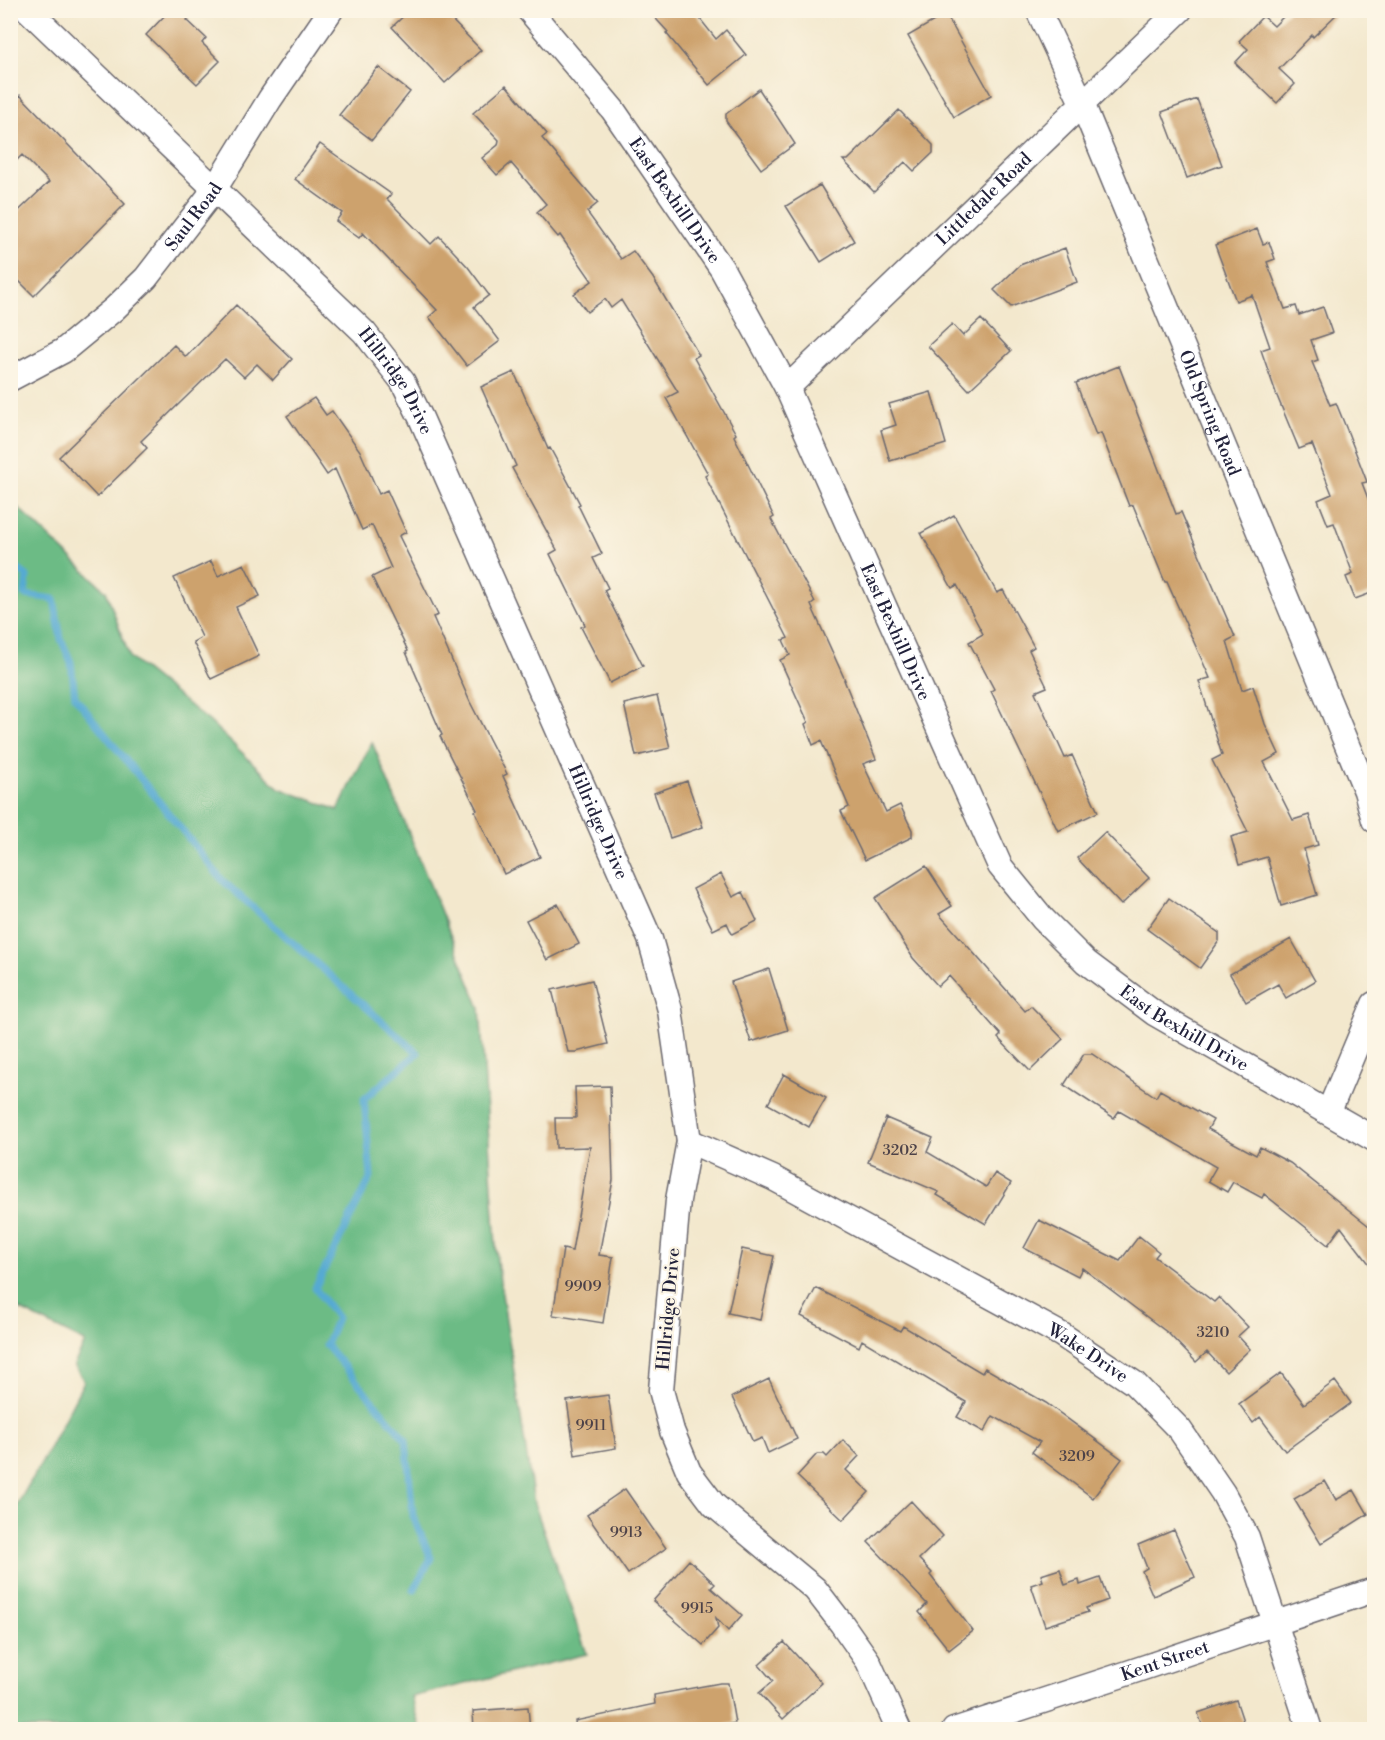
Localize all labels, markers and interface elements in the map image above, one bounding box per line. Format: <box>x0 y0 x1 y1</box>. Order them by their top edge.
street label: East Bexhill Drive <box>623 133 726 268</box>
street label: Littledale Road <box>931 147 1037 250</box>
street label: Saul Road <box>160 178 228 256</box>
street label: Hillridge Drive <box>353 323 438 438</box>
street label: Old Spring Road <box>1173 347 1246 480</box>
street label: East Bexhill Drive <box>855 560 936 704</box>
street label: Hillridge Drive <box>563 761 633 883</box>
street label: East Bexhill Drive <box>1115 980 1253 1077</box>
house number: 3202 <box>882 1141 918 1160</box>
street label: Hillridge Drive <box>652 1247 685 1371</box>
house number: 9909 <box>564 1277 602 1296</box>
street label: Wake Drive <box>1042 1318 1133 1388</box>
house number: 3210 <box>1197 1323 1230 1342</box>
house number: 9911 <box>575 1416 607 1435</box>
house number: 3209 <box>1059 1447 1095 1466</box>
house number: 9913 <box>610 1523 642 1542</box>
house number: 9915 <box>681 1599 713 1618</box>
street label: Kent Street <box>1118 1635 1213 1687</box>

